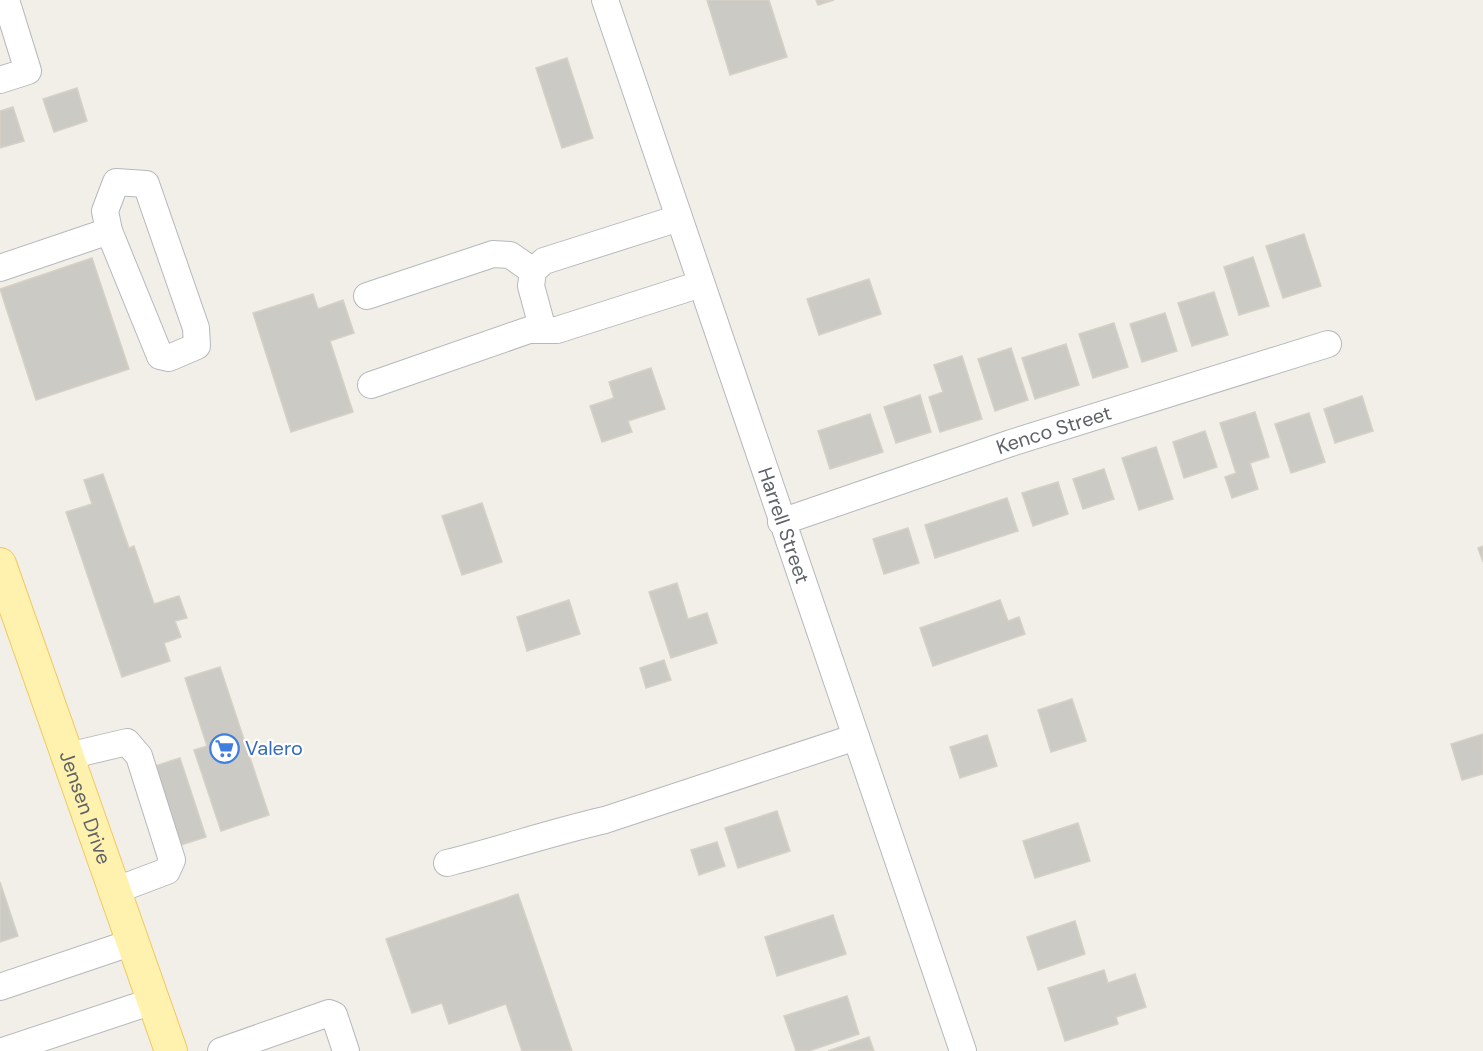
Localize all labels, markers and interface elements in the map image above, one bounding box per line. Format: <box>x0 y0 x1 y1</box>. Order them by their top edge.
street label: Kenco Street <box>993 399 1115 460</box>
street label: Harrell Street <box>752 464 816 587</box>
supermarket icon: Valero <box>208 732 240 764</box>
place label: Valero <box>245 735 303 761</box>
street label: Jensen Drive <box>54 747 117 868</box>

